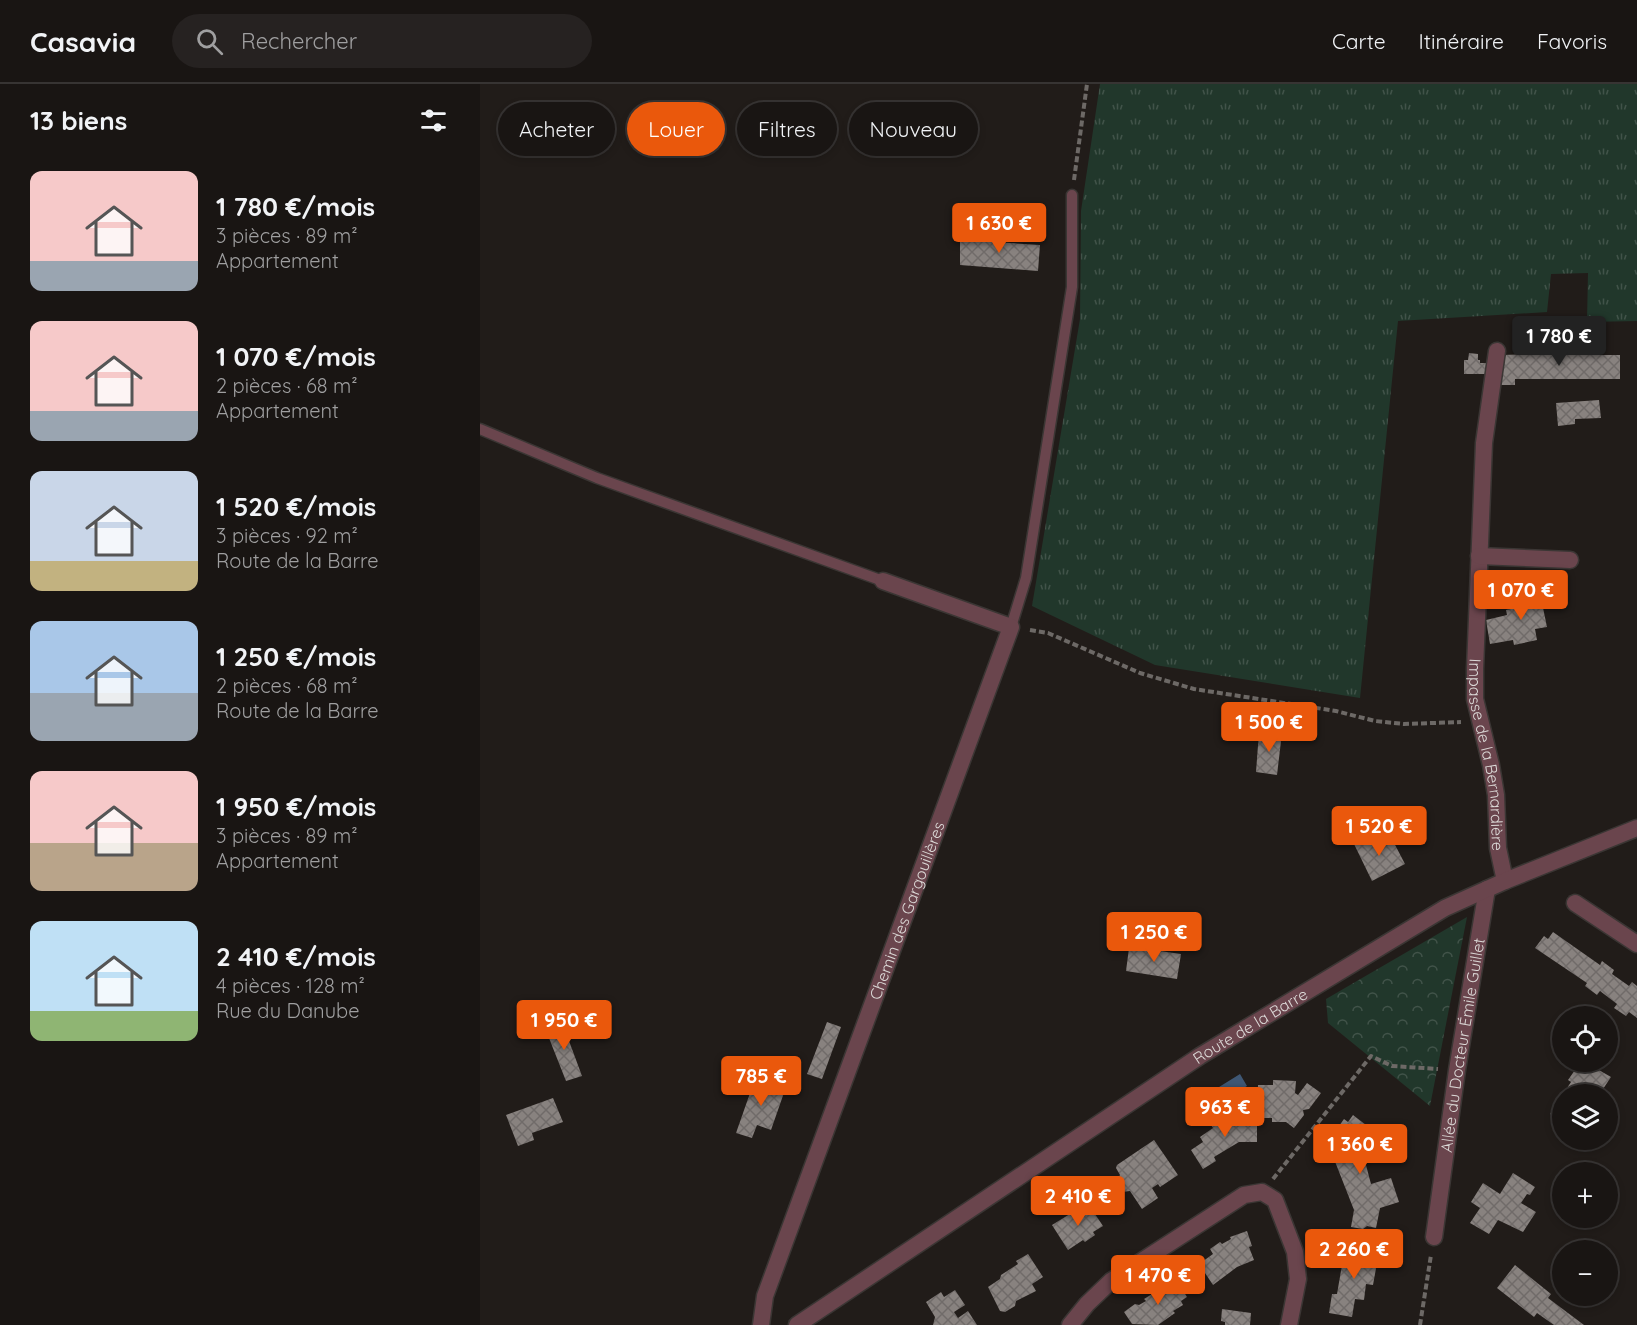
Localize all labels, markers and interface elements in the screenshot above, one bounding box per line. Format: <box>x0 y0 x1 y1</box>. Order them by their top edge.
search box <box>172 14 592 68</box>
text: Casavia <box>30 24 136 59</box>
icon: search <box>193 25 226 58</box>
text: Rechercher <box>241 27 357 55</box>
text: Carte <box>1332 28 1386 54</box>
text: Itinéraire <box>1419 28 1504 54</box>
text: Favoris <box>1537 28 1607 54</box>
chip: Acheter <box>498 102 615 156</box>
chip: Louer <box>627 102 725 156</box>
chip: Filtres <box>737 102 837 156</box>
chip: Nouveau <box>849 102 978 156</box>
text: 13 biens <box>30 104 127 137</box>
icon: filters <box>417 104 450 137</box>
text: 1 780 €/mois <box>216 190 375 223</box>
icon: home <box>78 195 150 267</box>
pin: 1 630 € <box>944 203 1054 254</box>
text: 1 630 € <box>966 210 1032 235</box>
text: 3 pièces · 89 m² <box>216 223 358 248</box>
text: Appartement <box>216 248 339 273</box>
pin: 1 780 € <box>1504 316 1614 367</box>
text: 1 780 € <box>1526 323 1592 348</box>
text: 1 070 €/mois <box>216 340 376 373</box>
icon: home <box>78 345 150 417</box>
text: 2 pièces · 68 m² <box>216 373 358 398</box>
text: Appartement <box>216 398 339 423</box>
text: 1 520 €/mois <box>216 490 376 523</box>
icon: home <box>78 495 150 567</box>
text: 3 pièces · 92 m² <box>216 523 358 548</box>
text: Route de la Barre <box>216 548 379 573</box>
pin: 1 070 € <box>1466 570 1576 621</box>
text: 1 070 € <box>1488 577 1554 602</box>
text: 1 250 €/mois <box>216 640 376 673</box>
icon: home <box>78 645 150 717</box>
street label: Impasse de la Bernardière <box>1465 658 1508 851</box>
text: 2 pièces · 68 m² <box>216 673 358 698</box>
text: Route de la Barre <box>216 698 379 723</box>
pin: 1 500 € <box>1214 702 1324 753</box>
text: 1 500 € <box>1235 709 1303 734</box>
text: 1 950 €/mois <box>216 790 376 823</box>
icon: home <box>78 795 150 867</box>
pin: 1 520 € <box>1324 806 1434 857</box>
text: 1 520 € <box>1346 813 1412 838</box>
street label: Chemin des Gargouillères <box>865 819 949 1002</box>
text: 3 pièces · 89 m² <box>216 823 358 848</box>
text: Appartement <box>216 848 339 873</box>
pin: 1 250 € <box>1099 912 1209 963</box>
text: 1 250 € <box>1121 919 1187 944</box>
street label: Allée du Docteur Émile Guillet <box>1436 936 1489 1153</box>
text: 2 410 €/mois <box>216 940 376 973</box>
icon: home <box>78 945 150 1017</box>
text: 4 pièces · 128 m² <box>216 973 365 998</box>
street label: Route de la Barre <box>1189 984 1311 1068</box>
text: Rue du Danube <box>216 998 359 1023</box>
pin: 1 950 € <box>509 1000 619 1051</box>
map controls <box>1552 1006 1618 1306</box>
button: locate <box>1552 1006 1618 1072</box>
text: 1 950 € <box>531 1007 597 1032</box>
pin: 785 € <box>719 1056 803 1107</box>
text: 785 € <box>735 1063 787 1088</box>
button: layers <box>1552 1084 1618 1150</box>
pin: 963 € <box>1183 1087 1267 1138</box>
text: 963 € <box>1199 1094 1251 1119</box>
pin: 1 360 € <box>1305 1124 1415 1175</box>
text: 1 360 € <box>1327 1131 1393 1156</box>
button: + <box>1552 1162 1618 1228</box>
pin: 2 410 € <box>1023 1176 1133 1227</box>
text: 2 410 € <box>1045 1183 1111 1208</box>
pin: 2 260 € <box>1299 1229 1409 1280</box>
text: 2 260 € <box>1319 1236 1389 1261</box>
button: − <box>1552 1240 1618 1306</box>
pin: 1 470 € <box>1103 1255 1213 1306</box>
text: 1 470 € <box>1125 1262 1191 1287</box>

